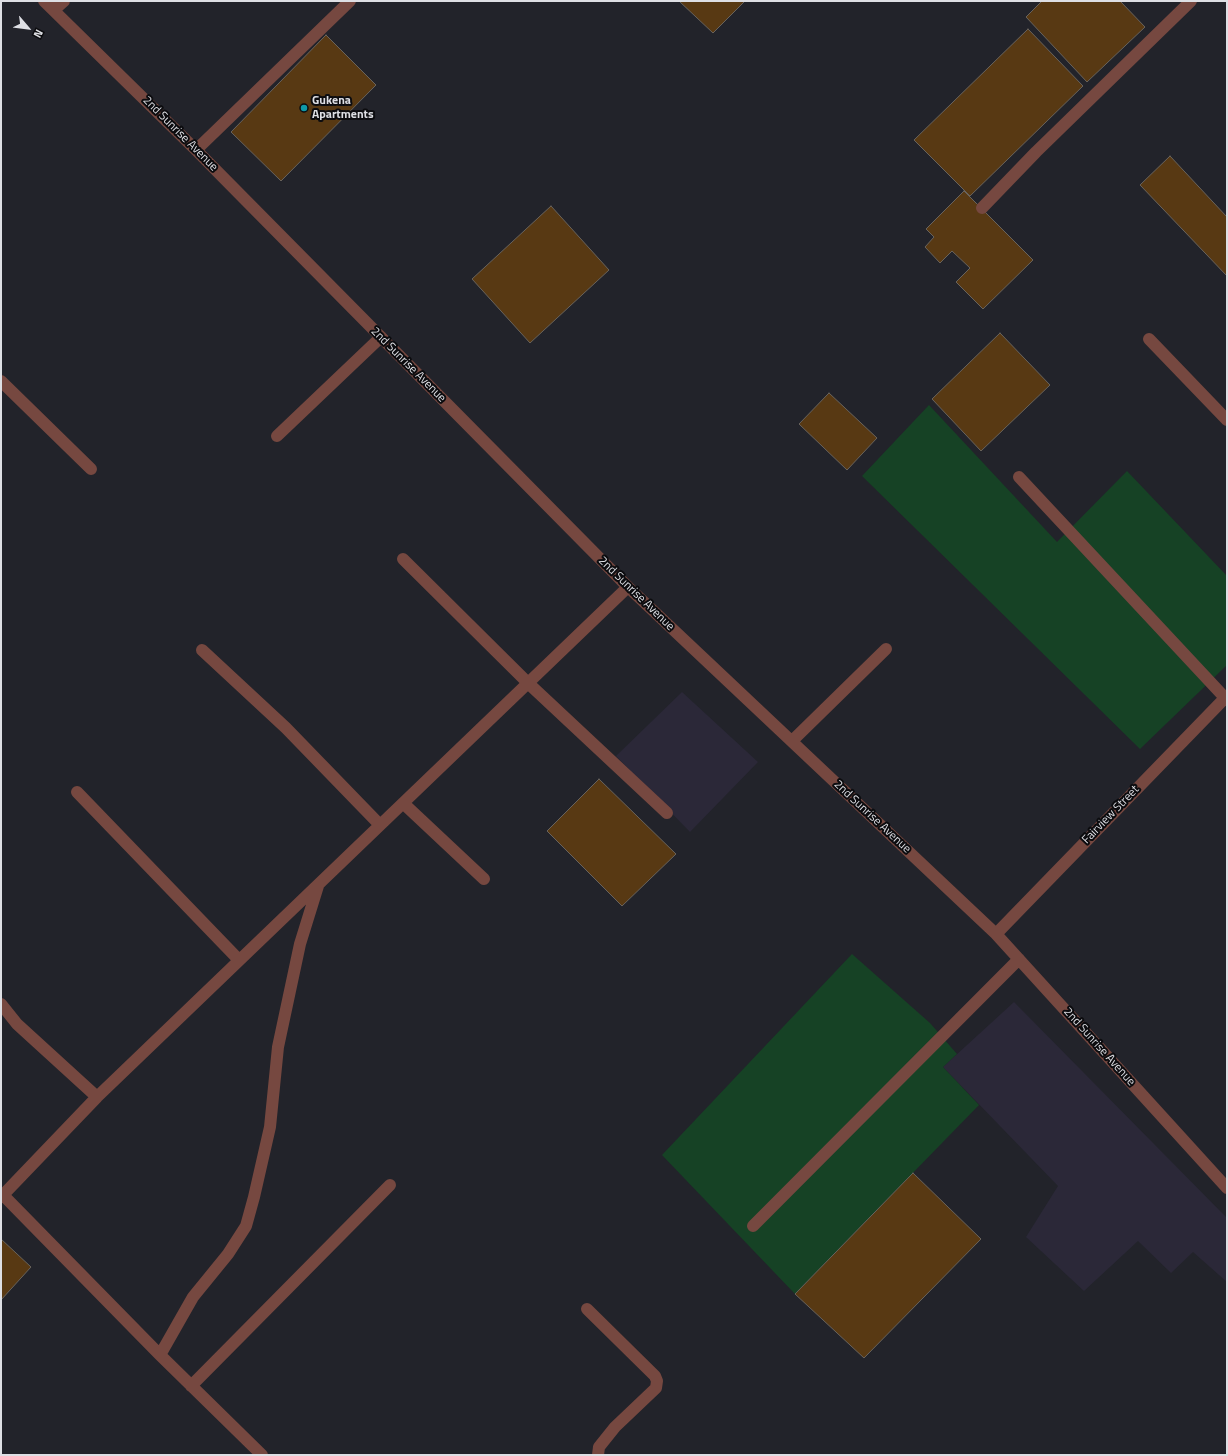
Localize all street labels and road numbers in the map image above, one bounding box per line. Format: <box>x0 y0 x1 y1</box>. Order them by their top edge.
street label: 2nd Sunrise Avenue <box>140 94 220 174</box>
street label: 2nd Sunrise Avenue <box>368 325 448 405</box>
street label: 2nd Sunrise Avenue <box>595 554 677 634</box>
street label: 2nd Sunrise Avenue <box>830 778 914 856</box>
street label: Fairview Street <box>1079 783 1143 847</box>
street label: 2nd Sunrise Avenue <box>1060 1005 1138 1089</box>

